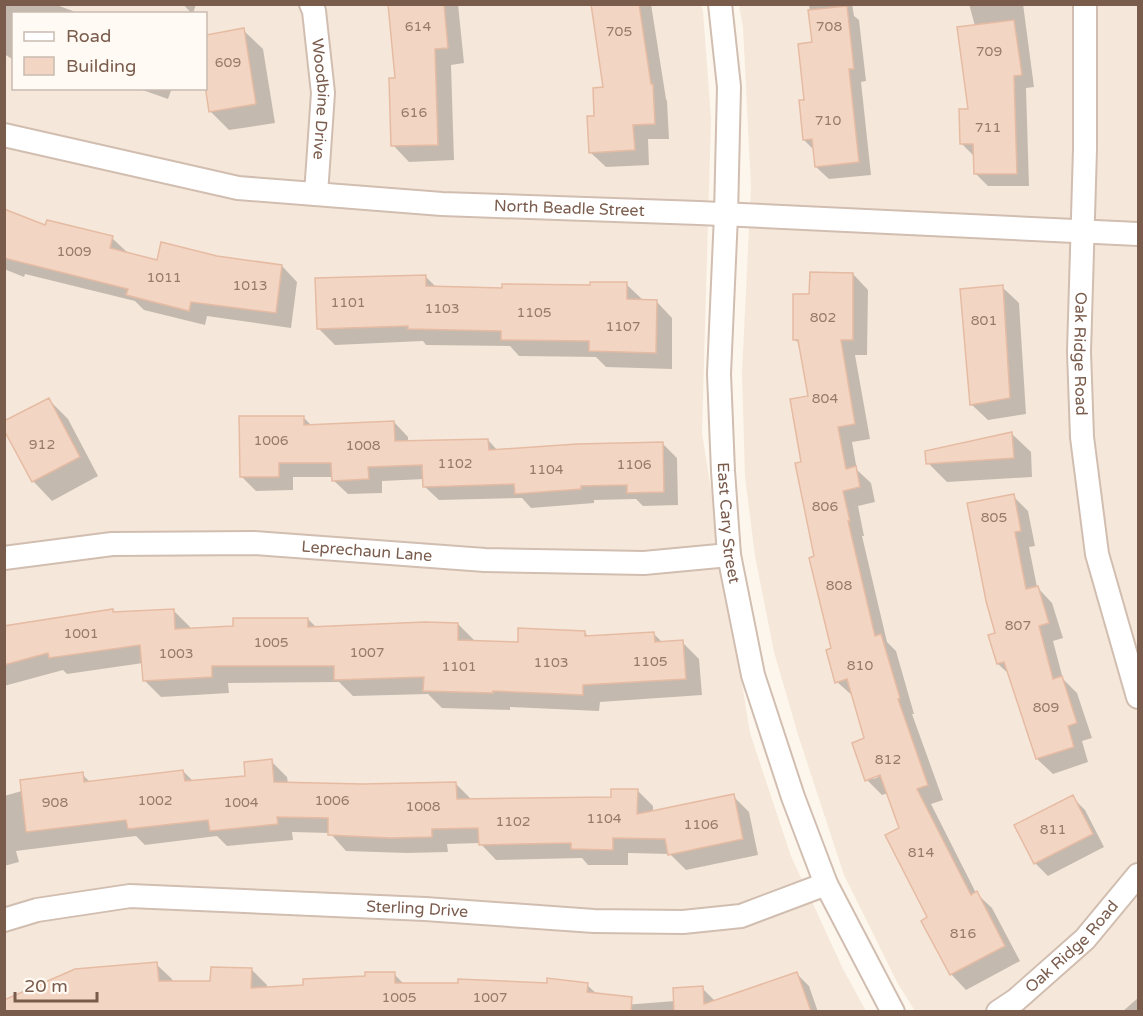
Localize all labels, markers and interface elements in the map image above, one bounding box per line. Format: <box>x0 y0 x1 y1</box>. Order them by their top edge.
legend <box>12 12 207 90</box>
house number: 614 <box>405 18 431 35</box>
house number: 708 <box>816 18 842 35</box>
house number: 705 <box>606 23 632 40</box>
text: Road <box>66 25 111 47</box>
street label: Woodbine Drive <box>307 37 333 160</box>
house number: 709 <box>976 43 1002 60</box>
house number: 609 <box>215 54 241 71</box>
text: Building <box>66 55 136 77</box>
house number: 616 <box>401 104 427 121</box>
house number: 710 <box>815 112 841 129</box>
house number: 711 <box>975 119 1001 136</box>
street label: North Beadle Street <box>494 196 645 221</box>
house number: 1009 <box>56 243 92 260</box>
house number: 1011 <box>146 269 182 286</box>
house number: 1013 <box>232 277 268 294</box>
street label: Oak Ridge Road <box>1069 292 1091 416</box>
house number: 1101 <box>330 294 366 311</box>
house number: 1103 <box>424 300 460 317</box>
house number: 1105 <box>516 304 552 321</box>
house number: 802 <box>810 309 836 326</box>
house number: 801 <box>971 312 997 329</box>
house number: 1107 <box>605 318 641 335</box>
house number: 804 <box>812 390 838 407</box>
house number: 1006 <box>253 432 289 449</box>
house number: 912 <box>29 436 55 453</box>
house number: 1008 <box>345 437 381 454</box>
house number: 1102 <box>437 455 473 472</box>
house number: 1106 <box>616 456 652 473</box>
house number: 1104 <box>528 461 564 478</box>
street label: East Cary Street <box>713 462 744 585</box>
house number: 806 <box>812 498 838 515</box>
house number: 805 <box>981 509 1007 526</box>
street label: Leprechaun Lane <box>301 537 433 566</box>
house number: 808 <box>826 577 852 594</box>
house number: 807 <box>1005 617 1031 634</box>
house number: 1001 <box>63 625 99 642</box>
house number: 1005 <box>253 634 289 651</box>
house number: 1007 <box>349 644 385 661</box>
house number: 1003 <box>158 645 194 662</box>
house number: 1105 <box>632 653 668 670</box>
house number: 1103 <box>533 654 569 671</box>
house number: 810 <box>847 657 873 674</box>
house number: 1101 <box>441 658 477 675</box>
house number: 809 <box>1033 699 1059 716</box>
house number: 812 <box>875 751 901 768</box>
house number: 1002 <box>137 792 173 809</box>
house number: 1006 <box>314 792 350 809</box>
house number: 908 <box>42 794 68 811</box>
house number: 1004 <box>223 794 259 811</box>
house number: 1008 <box>405 798 441 815</box>
house number: 1104 <box>586 810 622 827</box>
house number: 1102 <box>495 813 531 830</box>
house number: 1106 <box>683 816 719 833</box>
house number: 811 <box>1040 821 1066 838</box>
house number: 814 <box>908 844 934 861</box>
street label: Sterling Drive <box>366 896 469 922</box>
street label: Oak Ridge Road <box>1021 896 1123 997</box>
house number: 816 <box>950 925 976 942</box>
scale bar <box>15 965 98 1003</box>
text: 20 m <box>24 975 68 997</box>
house number: 1005 <box>381 989 417 1006</box>
house number: 1007 <box>472 989 508 1006</box>

